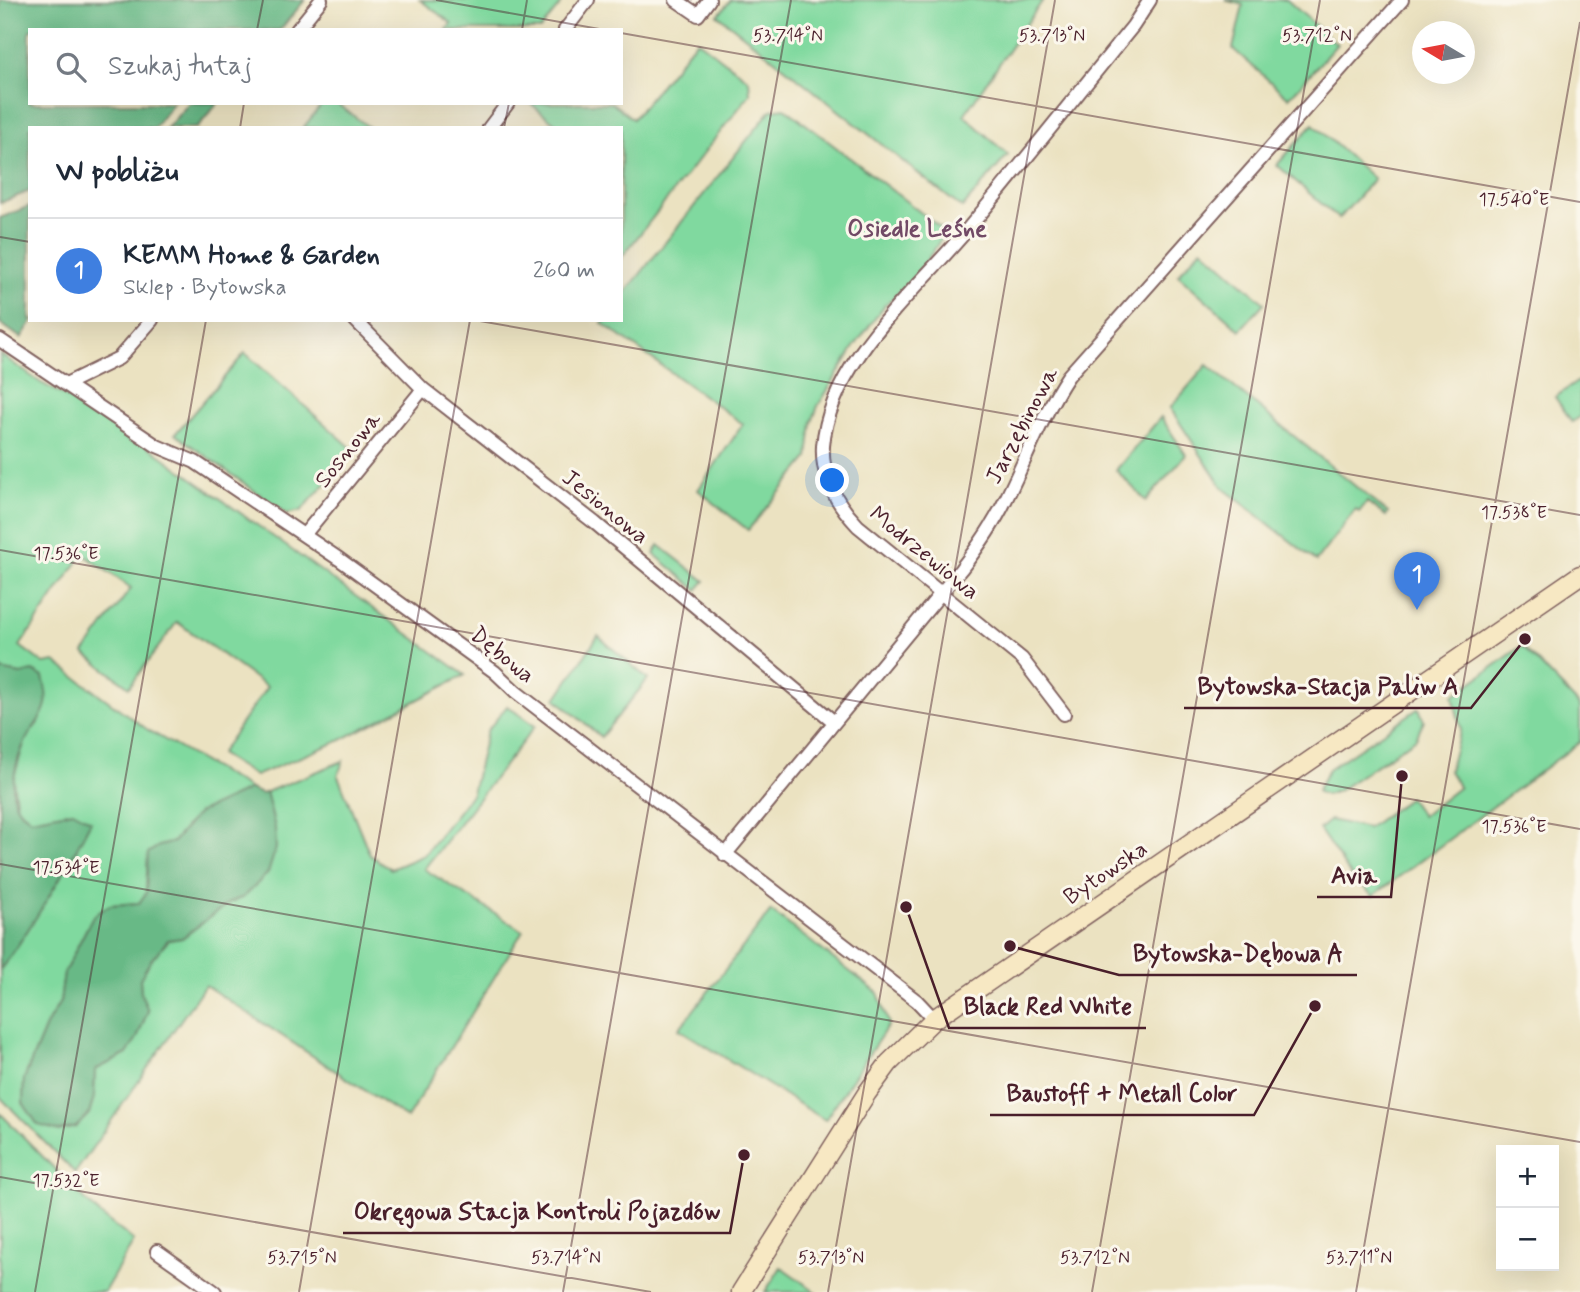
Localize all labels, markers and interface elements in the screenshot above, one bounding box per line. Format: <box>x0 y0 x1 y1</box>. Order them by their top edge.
north arrow <box>1412 21 1475 84</box>
text: 53.714°N <box>753 24 823 48</box>
text: 53.713°N <box>1019 24 1085 48</box>
text: 53.712°N <box>1282 24 1352 48</box>
search box <box>28 28 623 105</box>
icon: search <box>52 48 90 86</box>
text: Szukaj tutaj <box>108 50 252 84</box>
text: W pobliżu <box>56 152 179 191</box>
text: 17.540°E <box>1479 188 1549 212</box>
district label: Osiedle Leśne <box>847 214 987 245</box>
text: KEMM Home & Garden <box>123 239 380 273</box>
text: 1 <box>74 256 84 286</box>
text: 260 m <box>533 256 595 286</box>
text: Sklep · Bytowska <box>123 273 287 303</box>
street label: Jarzębinowa <box>979 362 1066 490</box>
street label: Sosnowa <box>309 406 389 495</box>
street label: Jesionowa <box>555 463 654 552</box>
your location <box>815 463 849 497</box>
street label: Modrzewiowa <box>862 500 985 607</box>
text: 17.538°E <box>1481 501 1547 525</box>
text: 17.536°E <box>34 542 98 566</box>
pin: 1 <box>1394 552 1440 610</box>
street label: Dębowa <box>463 620 540 691</box>
callout: Bytowska-Stacja Paliw A <box>1184 663 1471 708</box>
text: Bytowska-Stacja Paliw A <box>1198 672 1458 703</box>
text: 17.536°E <box>1482 815 1546 839</box>
street label: Bytowska <box>1058 835 1154 913</box>
callout: Avia <box>1317 852 1391 897</box>
text: 17.534°E <box>33 856 99 880</box>
text: Avia <box>1331 861 1378 892</box>
callout: Bytowska-Dębowa A <box>1119 930 1357 975</box>
text: Bytowska-Dębowa A <box>1133 939 1343 970</box>
callout: Black Red White <box>949 983 1146 1028</box>
text: Black Red White <box>964 992 1132 1023</box>
callout: Baustoff + Metall Color <box>990 1070 1254 1115</box>
text: Baustoff + Metall Color <box>1007 1079 1237 1110</box>
map controls <box>1496 1145 1559 1271</box>
button: + <box>1496 1145 1559 1208</box>
text: 17.532°E <box>32 1169 100 1193</box>
callout: Okręgowa Stacja Kontroli Pojazdów <box>343 1188 730 1233</box>
text: Okręgowa Stacja Kontroli Pojazdów <box>354 1197 721 1229</box>
button: − <box>1496 1208 1559 1271</box>
text: 53.715°N <box>267 1246 337 1270</box>
text: 53.714°N <box>531 1246 601 1270</box>
text: 53.713°N <box>798 1246 864 1270</box>
text: 53.712°N <box>1060 1246 1130 1270</box>
text: 53.711°N <box>1326 1246 1392 1270</box>

